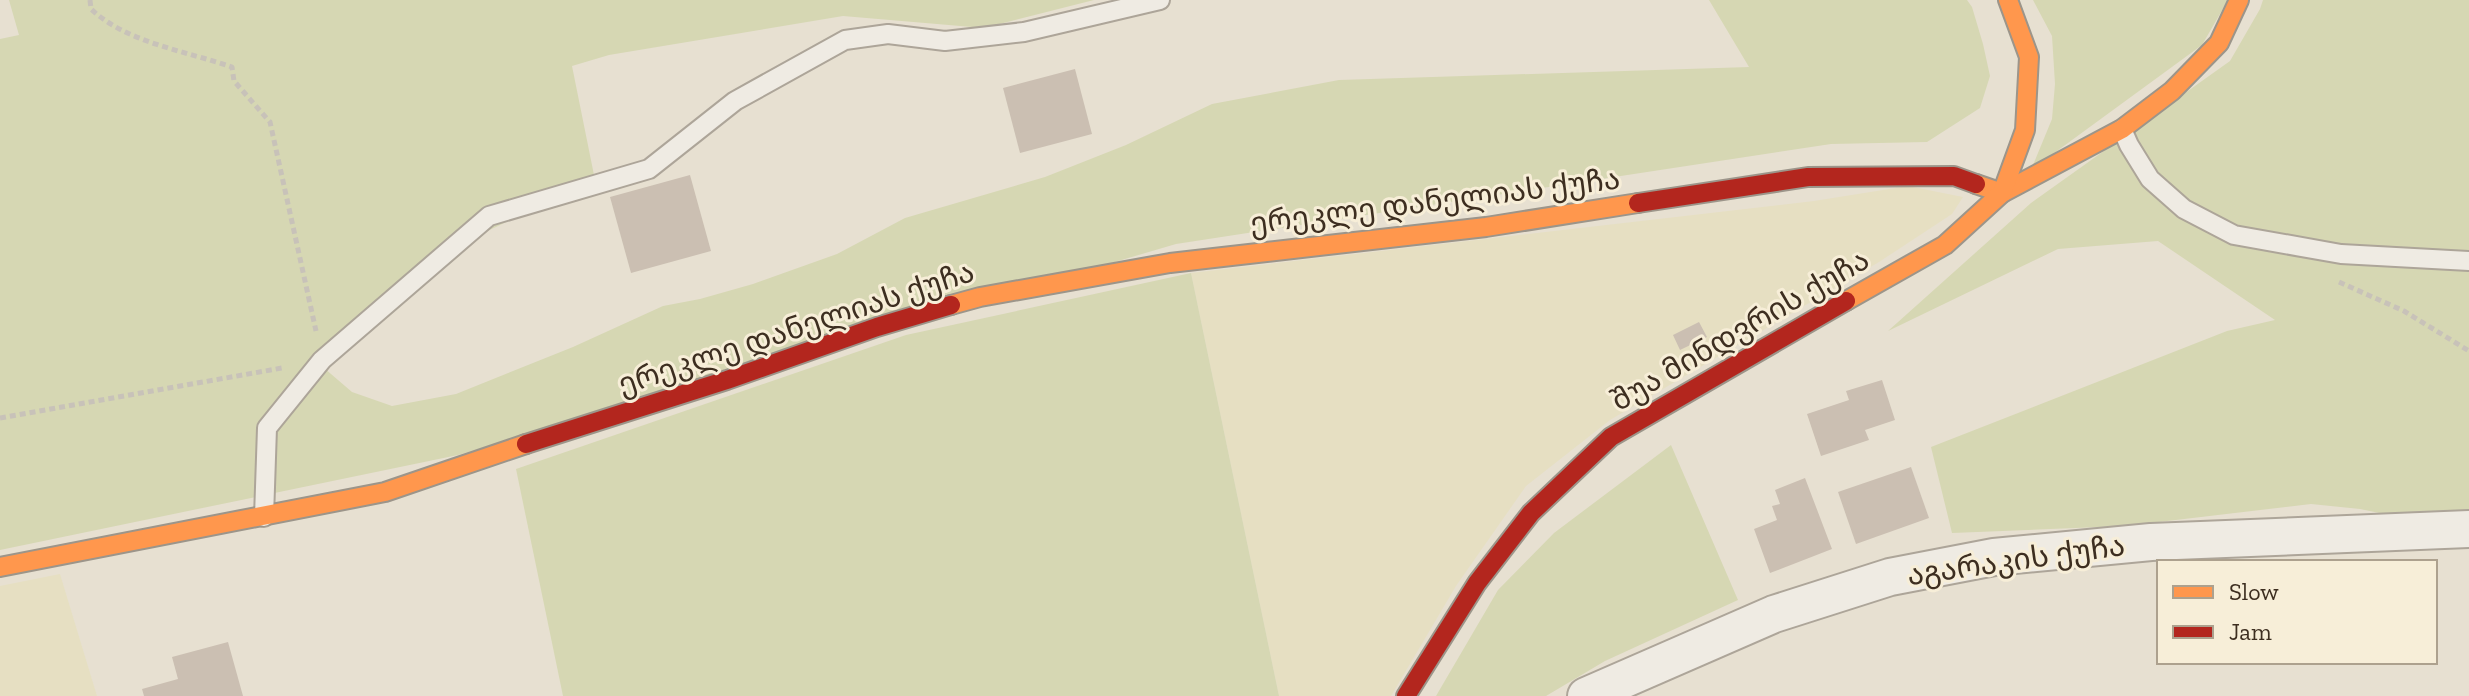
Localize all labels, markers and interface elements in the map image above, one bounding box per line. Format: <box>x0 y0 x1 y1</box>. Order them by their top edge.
street label: ერეკლე დანელიას ქუჩა <box>1248 160 1622 242</box>
street label: შუა მინდვრის ქუჩა <box>1604 241 1876 419</box>
street label: ერეკლე დანელიას ქუჩა <box>613 253 979 403</box>
street label: აგარაკის ქუჩა <box>1905 527 2127 593</box>
legend <box>2157 560 2437 664</box>
text: Slow <box>2229 577 2279 606</box>
text: Jam <box>2229 617 2272 646</box>

